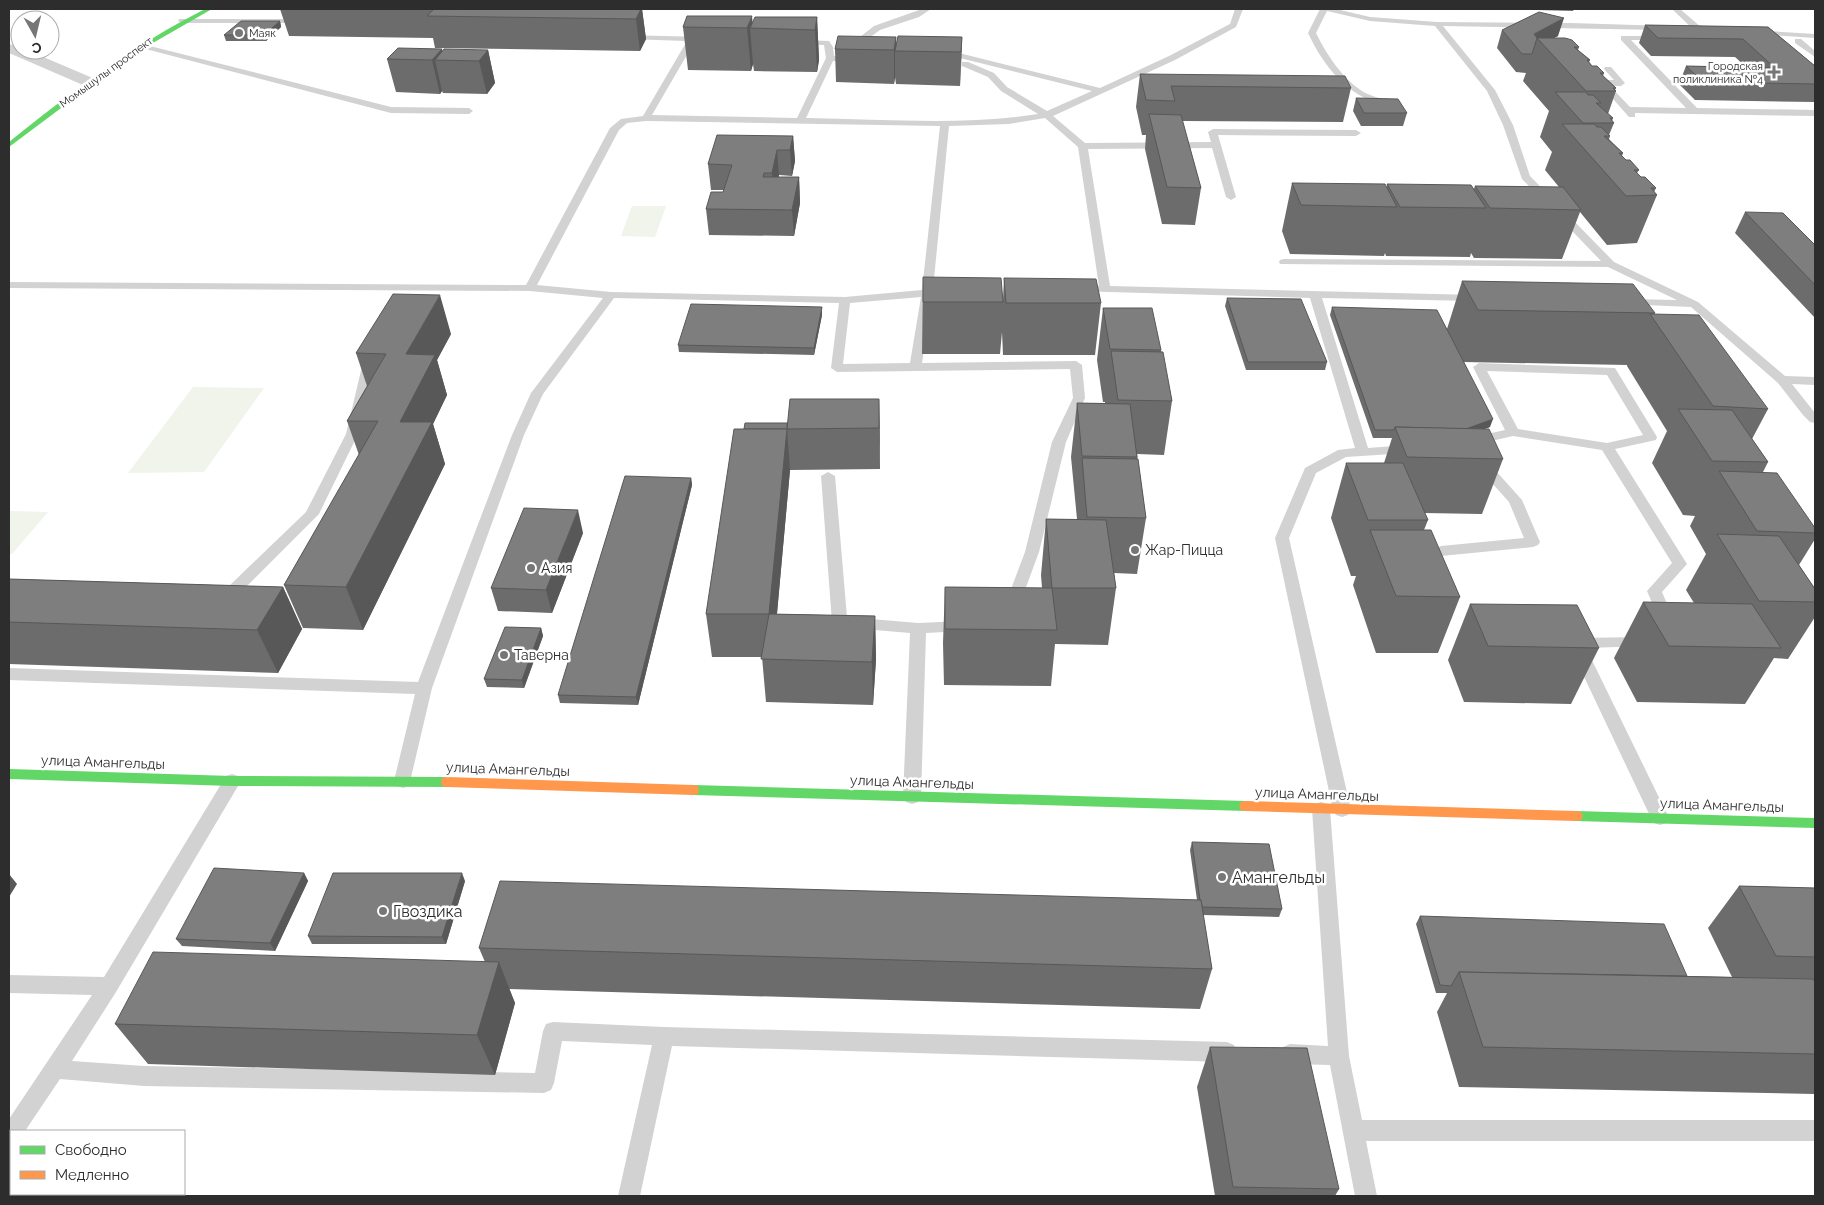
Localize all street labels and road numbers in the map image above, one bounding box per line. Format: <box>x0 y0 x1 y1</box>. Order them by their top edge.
street label: Момышулы проспект <box>57 34 156 111</box>
street label: улица Амангельды <box>41 752 165 772</box>
street label: улица Амангельды <box>446 759 570 779</box>
street label: улица Амангельды <box>850 772 974 792</box>
street label: улица Амангельды <box>1255 784 1379 804</box>
street label: улица Амангельды <box>1660 795 1784 815</box>

